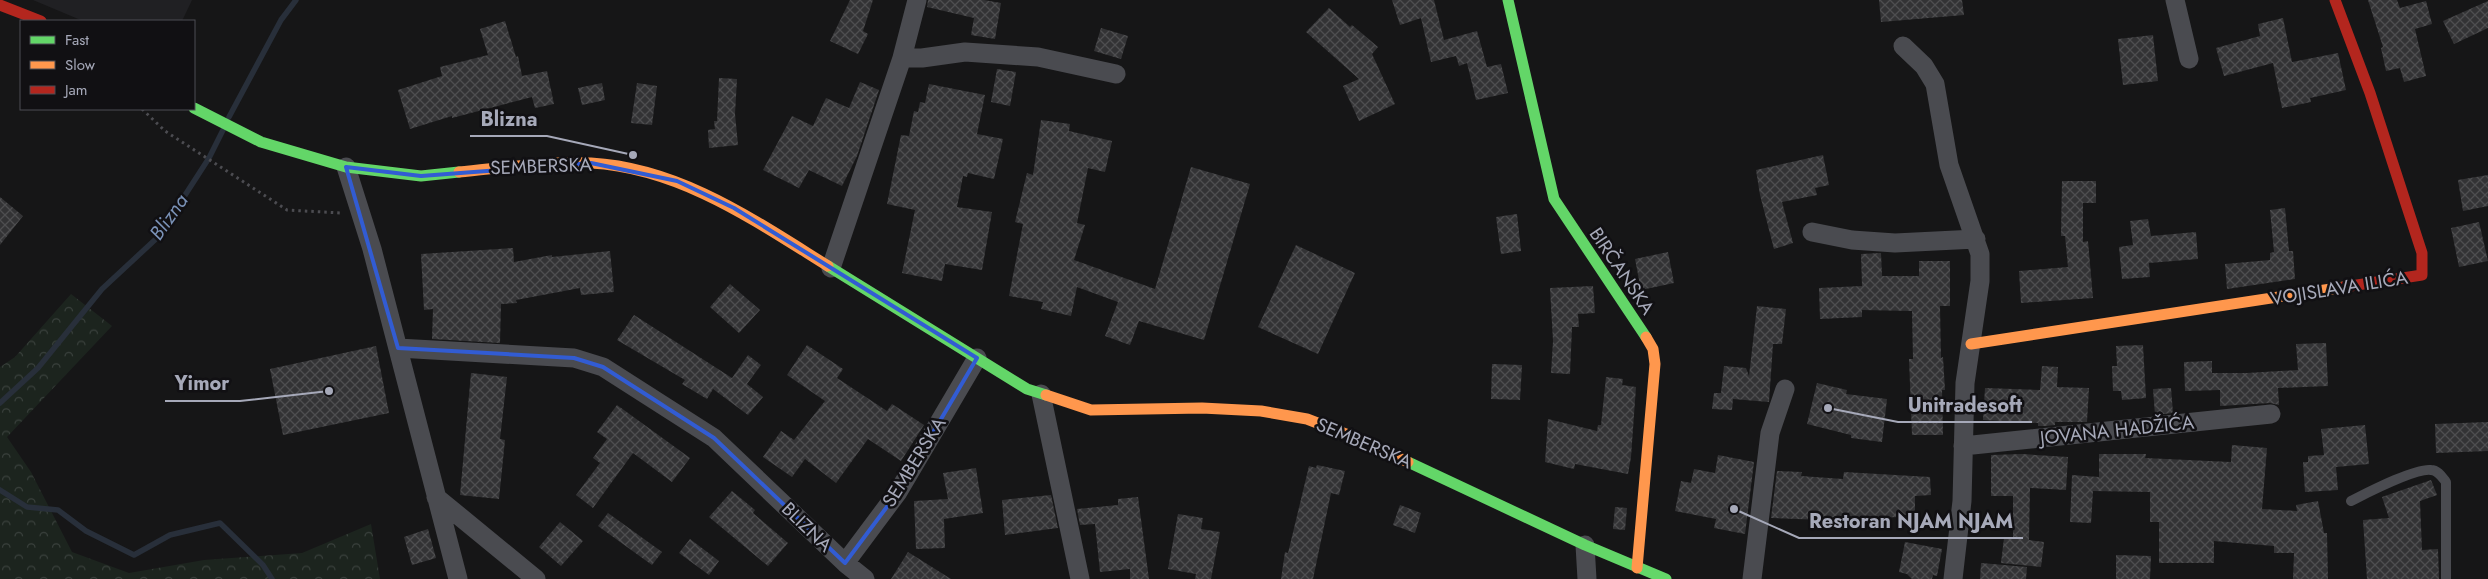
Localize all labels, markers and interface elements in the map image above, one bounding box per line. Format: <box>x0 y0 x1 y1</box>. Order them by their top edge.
legend <box>20 20 195 110</box>
text: Fast <box>65 29 89 51</box>
text: Slow <box>65 54 96 76</box>
text: Jam <box>63 79 88 101</box>
callout: Blizna <box>470 101 547 136</box>
text: Blizna <box>481 105 537 134</box>
street label: SEMBERSKA <box>490 151 593 181</box>
water label: Blizna <box>143 188 195 246</box>
street label: BIRČANSKA <box>1583 222 1661 320</box>
street label: VOJISLAVA ILIĆA <box>2268 264 2410 312</box>
callout: Yimor <box>165 366 240 401</box>
text: Yimor <box>173 369 230 398</box>
callout: Unitradesoft <box>1898 387 2032 422</box>
text: Unitradesoft <box>1908 391 2023 420</box>
street label: JOVANA HADŽIĆA <box>2036 408 2196 452</box>
street label: SEMBERSKA <box>876 411 953 512</box>
street label: SEMBERSKA <box>1312 411 1416 475</box>
street label: BLIZNA <box>776 496 839 558</box>
callout: Restoran NJAM NJAM <box>1799 503 2023 538</box>
text: Restoran NJAM NJAM <box>1809 507 2013 536</box>

